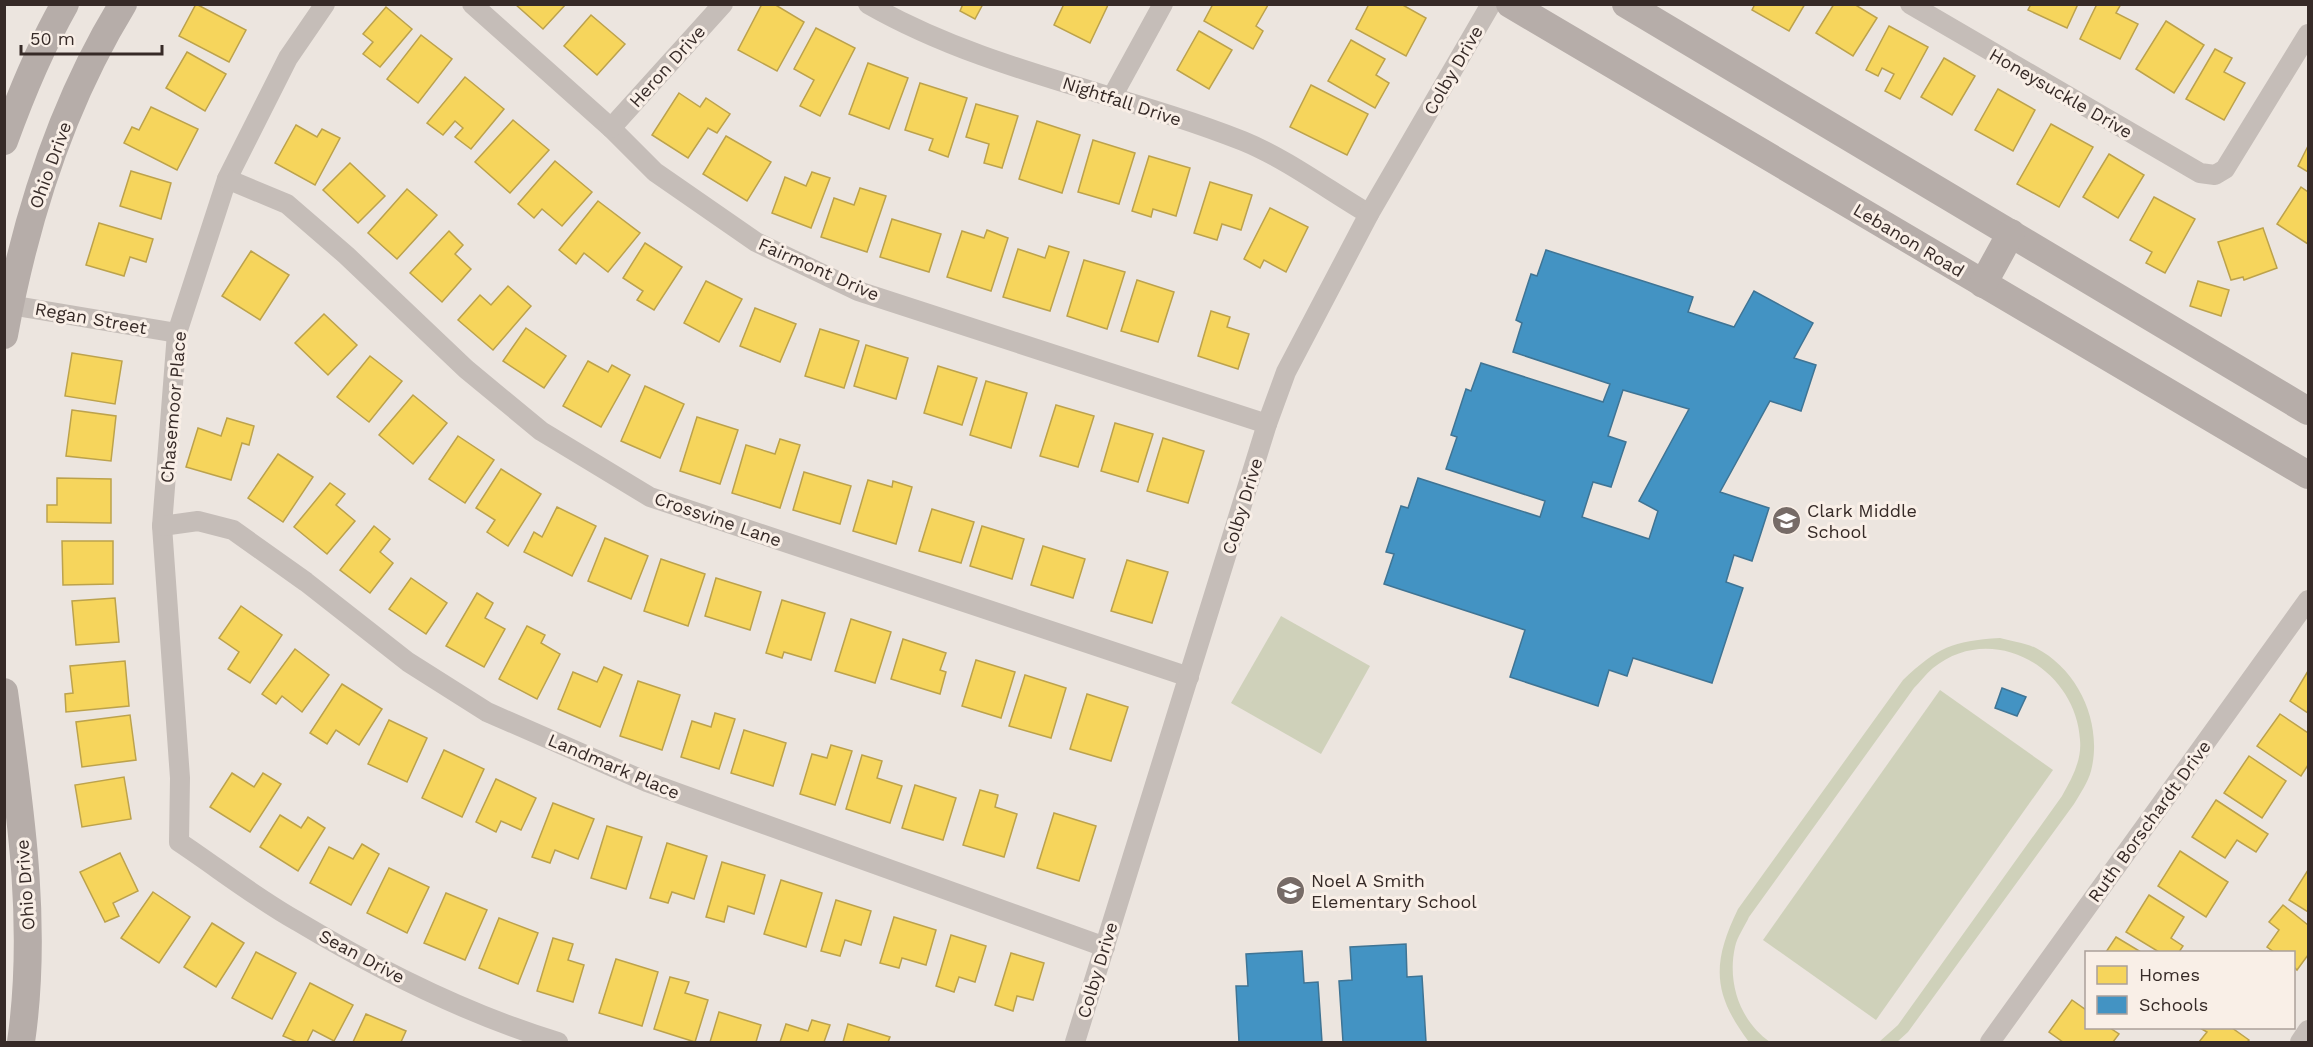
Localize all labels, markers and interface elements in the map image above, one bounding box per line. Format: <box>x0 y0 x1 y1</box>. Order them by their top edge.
scale bar <box>21 18 162 56</box>
street label: Heron Drive <box>625 21 709 111</box>
street label: Colby Drive <box>1419 22 1487 118</box>
text: 50 m <box>30 28 75 49</box>
street label: Honeysuckle Drive <box>1986 43 2136 143</box>
street label: Nightfall Drive <box>1060 72 1184 130</box>
street label: Ohio Drive <box>25 119 75 211</box>
street label: Lebanon Road <box>1850 199 1968 281</box>
street label: Fairmont Drive <box>755 233 883 305</box>
street label: Regan Street <box>33 298 149 338</box>
street label: Chasemoor Place <box>156 330 190 484</box>
street label: Colby Drive <box>1217 455 1267 557</box>
street label: Crossvine Lane <box>652 487 784 551</box>
place label: Clark Middle School <box>1807 500 1917 542</box>
school or university icon: Clark Middle School <box>1770 504 1802 536</box>
street label: Landmark Place <box>545 729 683 803</box>
street label: Ruth Borschardt Drive <box>2083 736 2215 906</box>
street label: Ohio Drive <box>11 839 39 931</box>
place label: Noel A Smith Elementary School <box>1311 870 1477 912</box>
school or university icon: Noel A Smith Elementary School <box>1274 874 1306 906</box>
street label: Colby Drive <box>1072 919 1122 1021</box>
street label: Sean Drive <box>315 925 409 987</box>
legend <box>2085 951 2295 1029</box>
text: Homes <box>2139 964 2200 985</box>
text: Schools <box>2139 994 2208 1015</box>

